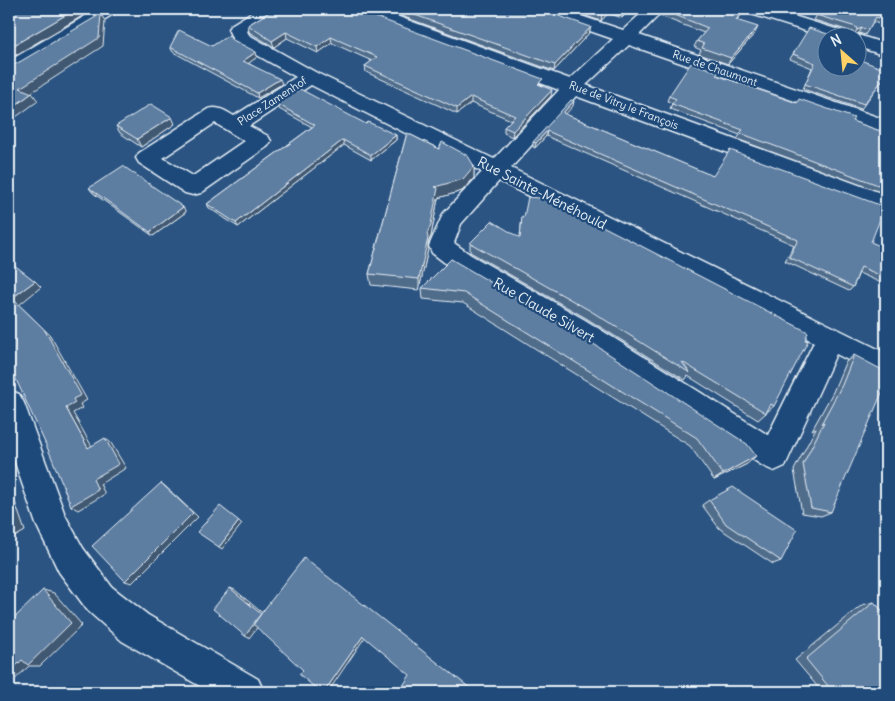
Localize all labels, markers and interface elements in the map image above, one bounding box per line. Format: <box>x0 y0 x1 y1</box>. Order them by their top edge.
north arrow <box>818 28 868 78</box>
text: N <box>828 30 844 51</box>
street label: Rue de Chaumont <box>671 47 760 89</box>
street label: Place Zamenhof <box>235 73 310 129</box>
street label: Rue de Vitry le François <box>567 78 681 132</box>
street label: Rue Sainte-Ménéhould <box>474 153 610 233</box>
street label: Rue Claude Silvert <box>490 274 598 346</box>

